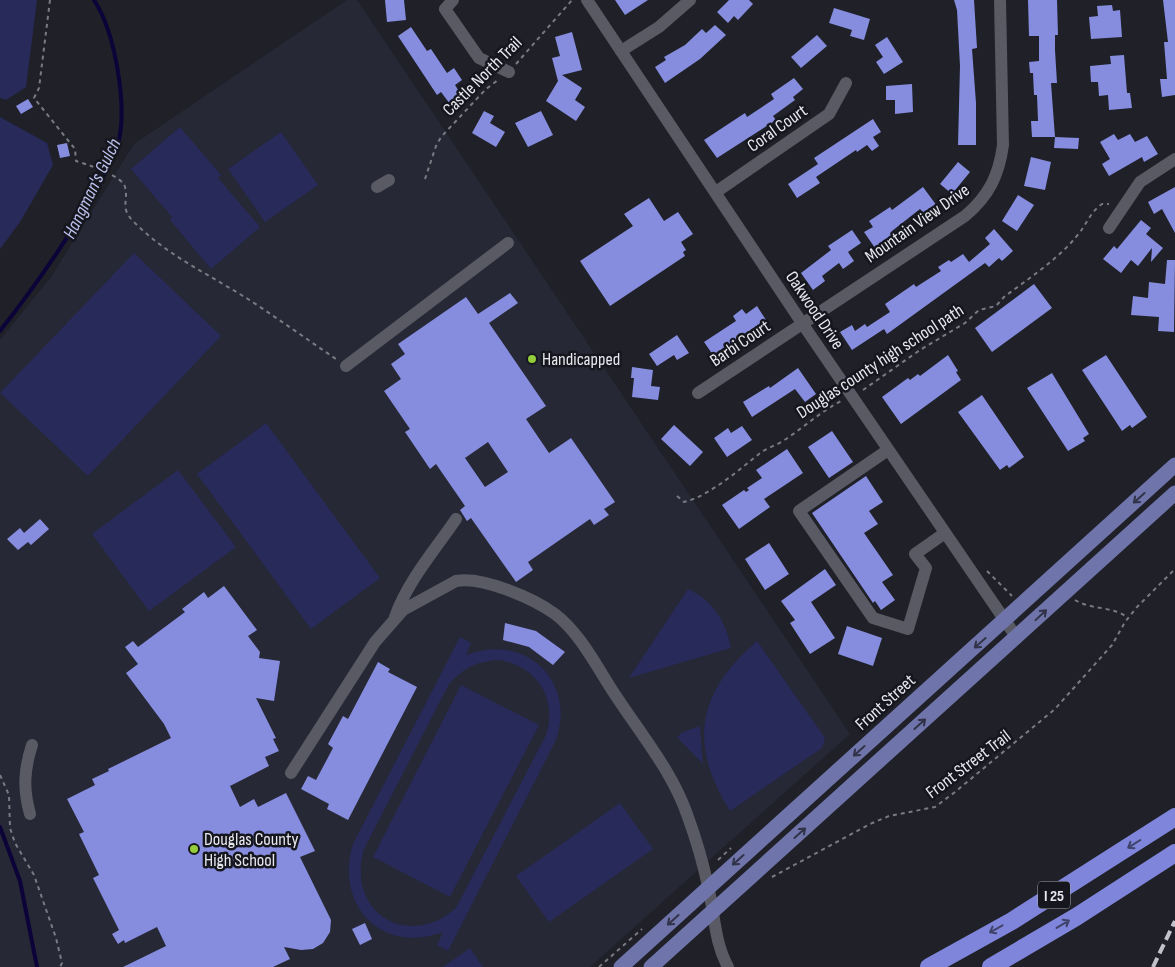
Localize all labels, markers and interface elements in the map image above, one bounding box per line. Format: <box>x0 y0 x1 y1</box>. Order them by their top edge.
street label: Castle North Trail <box>438 32 526 120</box>
street label: Coral Court <box>743 100 812 157</box>
water label: Hangman's Gulch <box>58 135 127 243</box>
street label: Mountain View Drive <box>861 180 974 267</box>
street label: Oakwood Drive <box>781 267 848 353</box>
street label: Douglas county high school path <box>793 300 968 423</box>
street label: Barbi Court <box>706 315 775 371</box>
place label: Handicapped <box>542 349 620 370</box>
marker: Handicapped <box>526 353 538 365</box>
one-way arrow <box>1132 492 1145 504</box>
one-way arrow <box>1035 609 1047 621</box>
one-way arrow <box>973 637 986 649</box>
street label: Front Street <box>851 670 920 735</box>
one-way arrow <box>914 718 927 730</box>
street label: Front Street Trail <box>922 726 1015 803</box>
one-way arrow <box>852 745 865 757</box>
one-way arrow <box>793 827 806 839</box>
place label: Douglas County High School <box>204 829 299 871</box>
one-way arrow <box>1128 839 1142 849</box>
marker: Douglas County High School <box>188 843 200 855</box>
one-way arrow <box>732 854 745 866</box>
road number: I 25 <box>1038 882 1070 908</box>
one-way arrow <box>666 914 679 926</box>
one-way arrow <box>1056 919 1070 929</box>
one-way arrow <box>990 925 1004 935</box>

